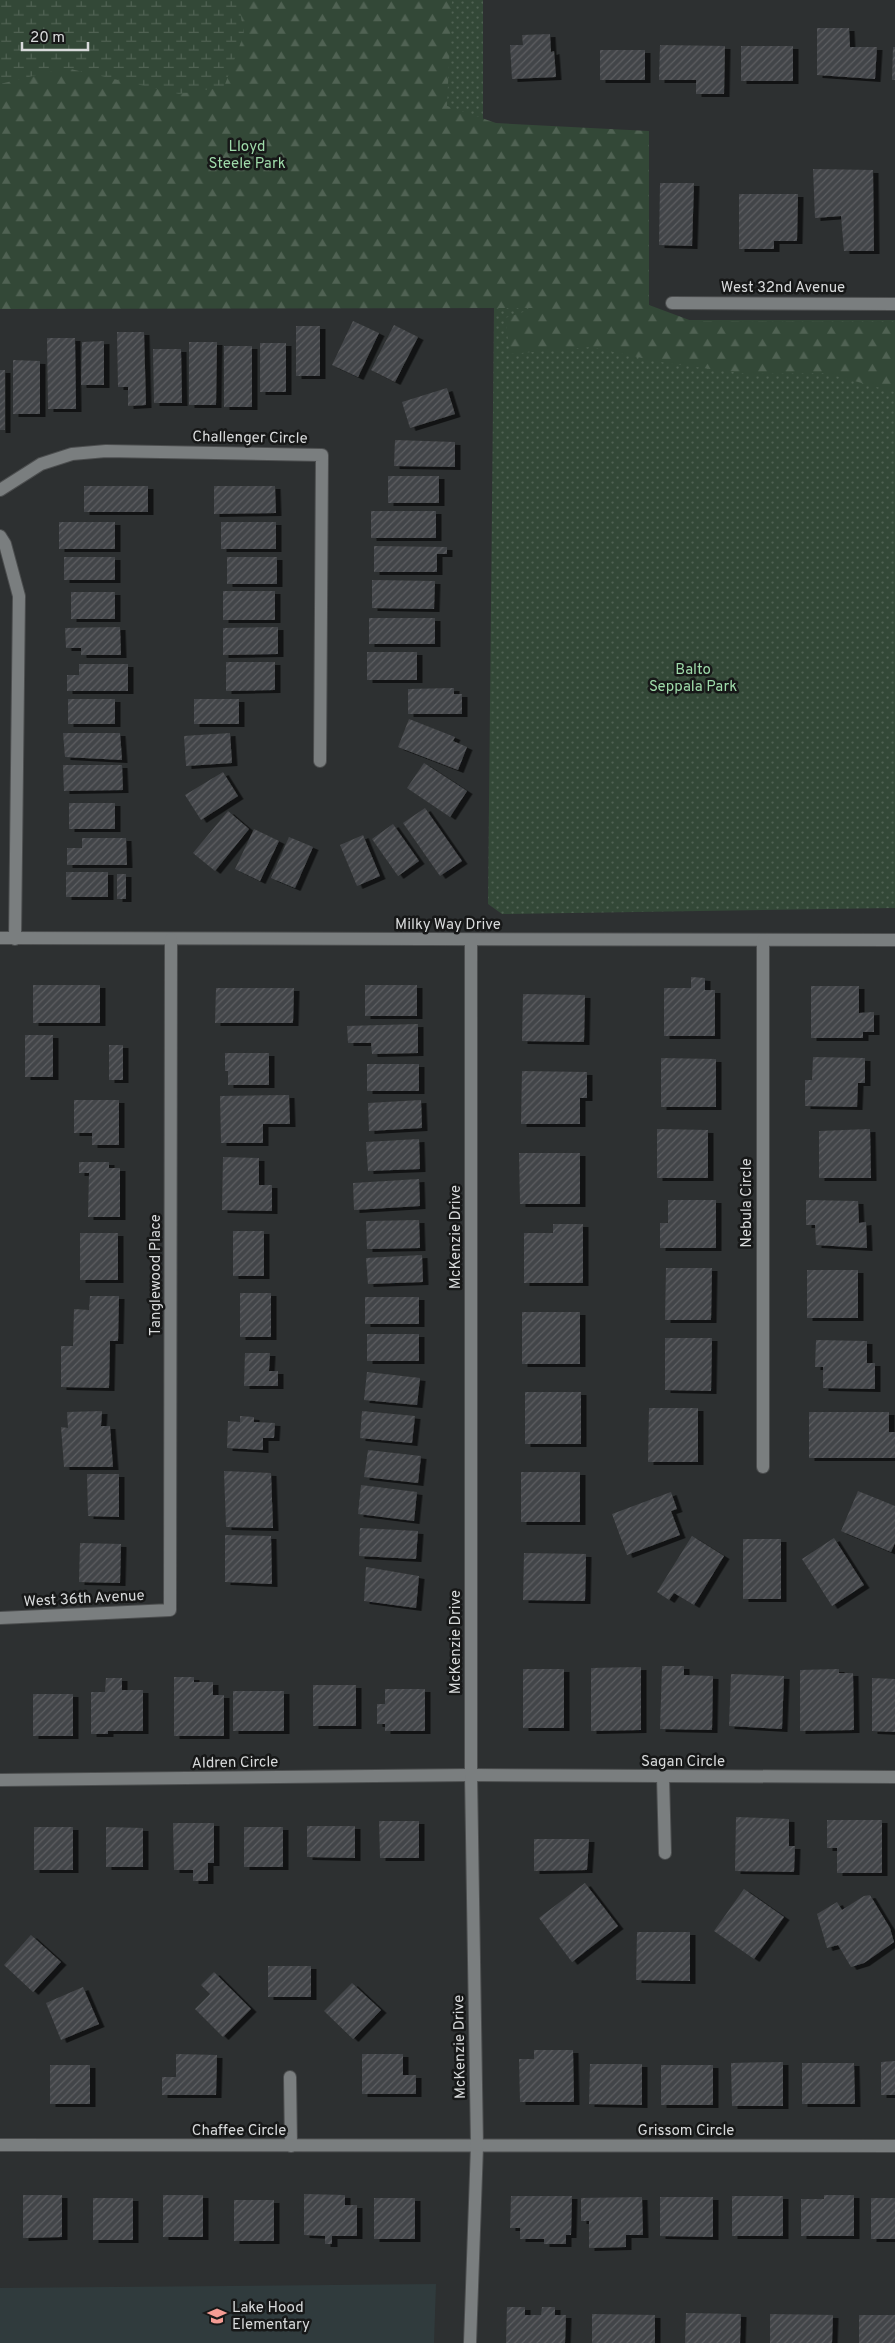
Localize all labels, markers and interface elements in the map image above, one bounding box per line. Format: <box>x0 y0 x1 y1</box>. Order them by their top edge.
scale bar <box>22 20 89 52</box>
text: 20 m <box>30 29 65 48</box>
park label: Lloyd Steele Park <box>208 138 286 174</box>
street label: West 32nd Avenue <box>721 279 845 298</box>
street label: Challenger Circle <box>192 428 308 449</box>
park label: Balto Seppala Park <box>649 661 737 697</box>
street label: Milky Way Drive <box>395 916 501 935</box>
street label: Nebula Circle <box>738 1158 757 1248</box>
street label: McKenzie Drive <box>447 1185 466 1289</box>
street label: Tanglewood Place <box>147 1214 166 1336</box>
street label: West 36th Avenue <box>23 1587 145 1612</box>
street label: McKenzie Drive <box>447 1590 466 1694</box>
street label: Aldren Circle <box>192 1753 279 1774</box>
street label: Sagan Circle <box>641 1753 725 1772</box>
street label: McKenzie Drive <box>450 1995 471 2099</box>
street label: Chaffee Circle <box>192 2122 286 2141</box>
street label: Grissom Circle <box>638 2122 734 2141</box>
place label: Lake Hood Elementary <box>232 2299 310 2335</box>
school or university icon: Lake Hood Elementary <box>206 2305 228 2327</box>

